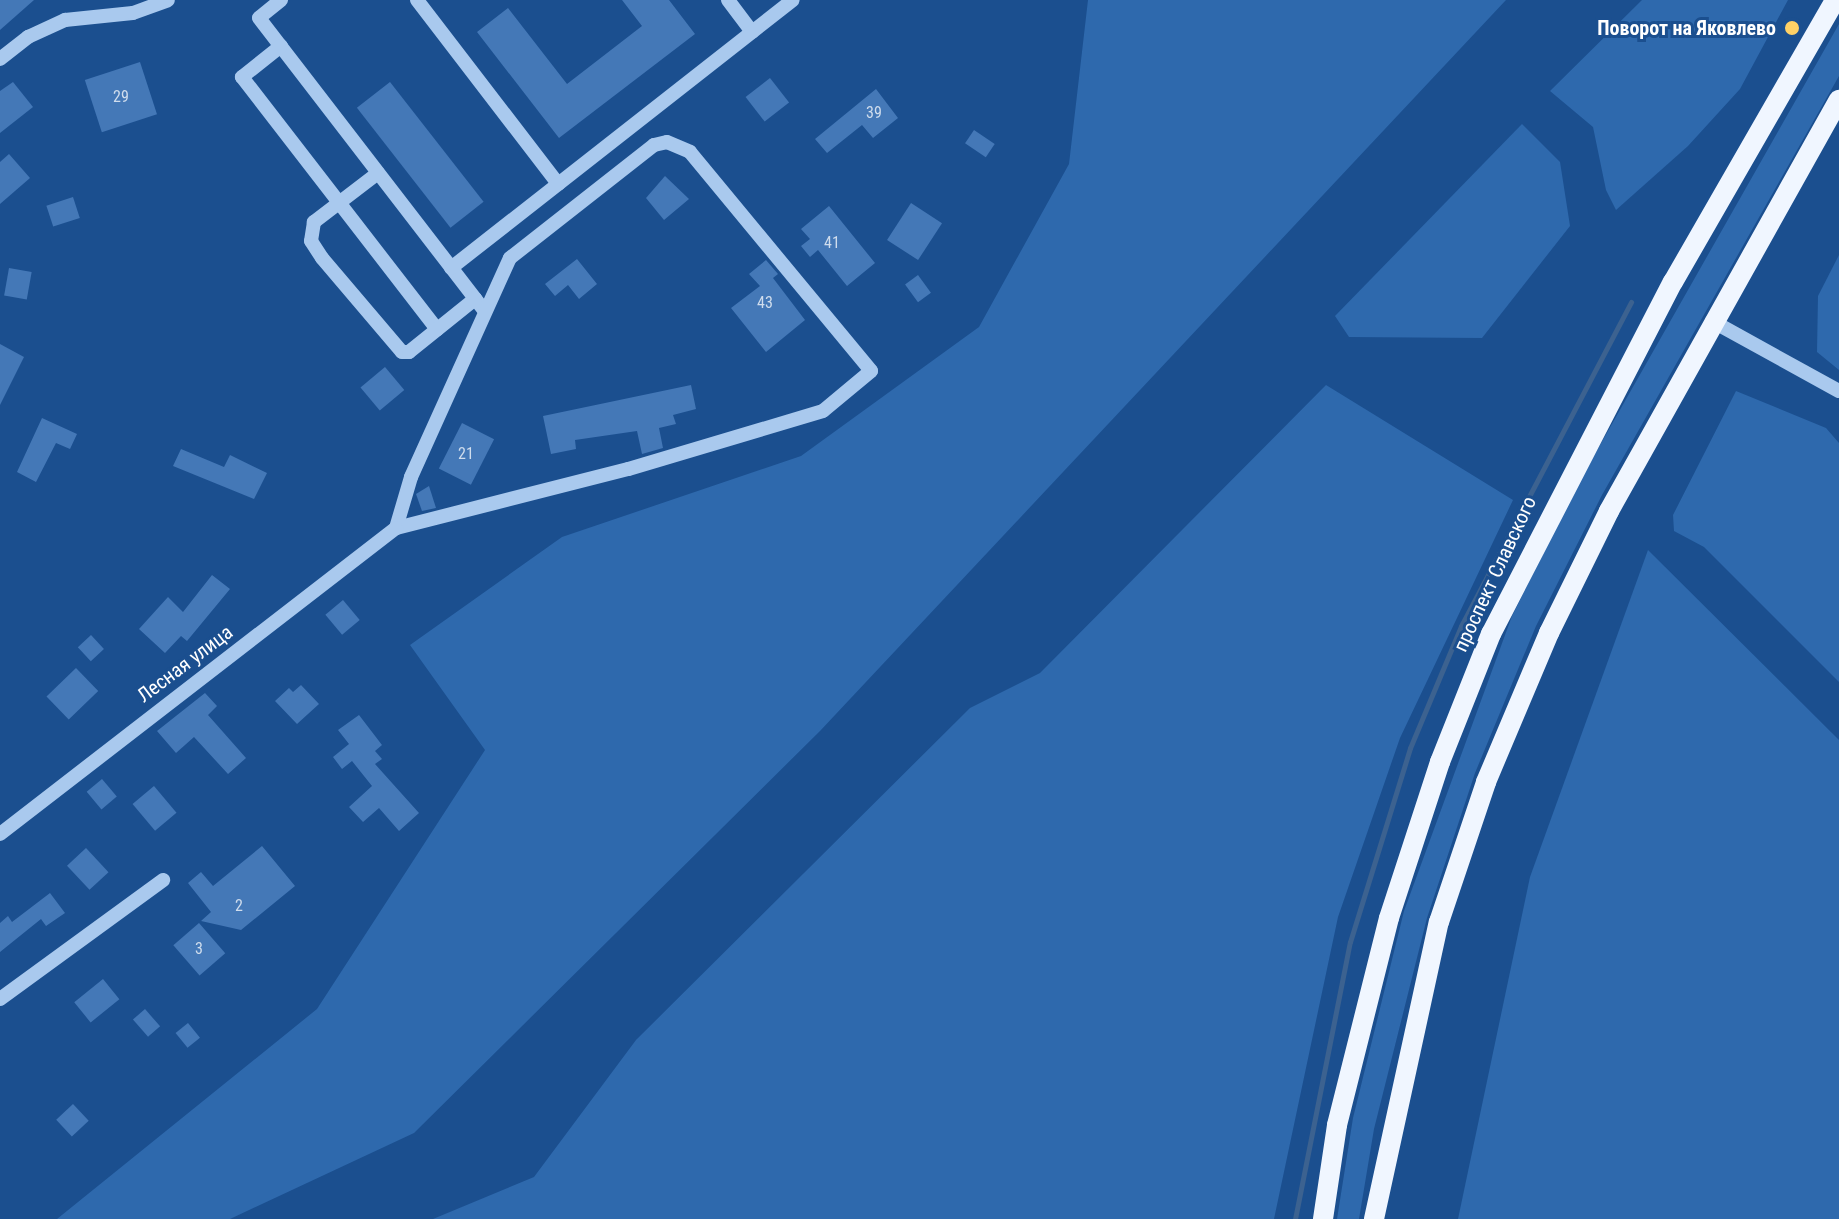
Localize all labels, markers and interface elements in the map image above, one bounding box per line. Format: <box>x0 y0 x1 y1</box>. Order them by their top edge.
place label: Поворот на Яковлево <box>1597 16 1776 40</box>
marker: Поворот на Яковлево <box>1783 19 1801 37</box>
house number: 29 <box>113 87 129 107</box>
house number: 39 <box>866 103 882 123</box>
house number: 41 <box>824 233 840 253</box>
house number: 43 <box>757 293 773 313</box>
house number: 21 <box>458 444 474 464</box>
street label: проспект Славского <box>1448 492 1542 656</box>
street label: Лесная улица <box>133 620 237 708</box>
house number: 2 <box>235 896 243 916</box>
house number: 3 <box>195 939 203 959</box>

